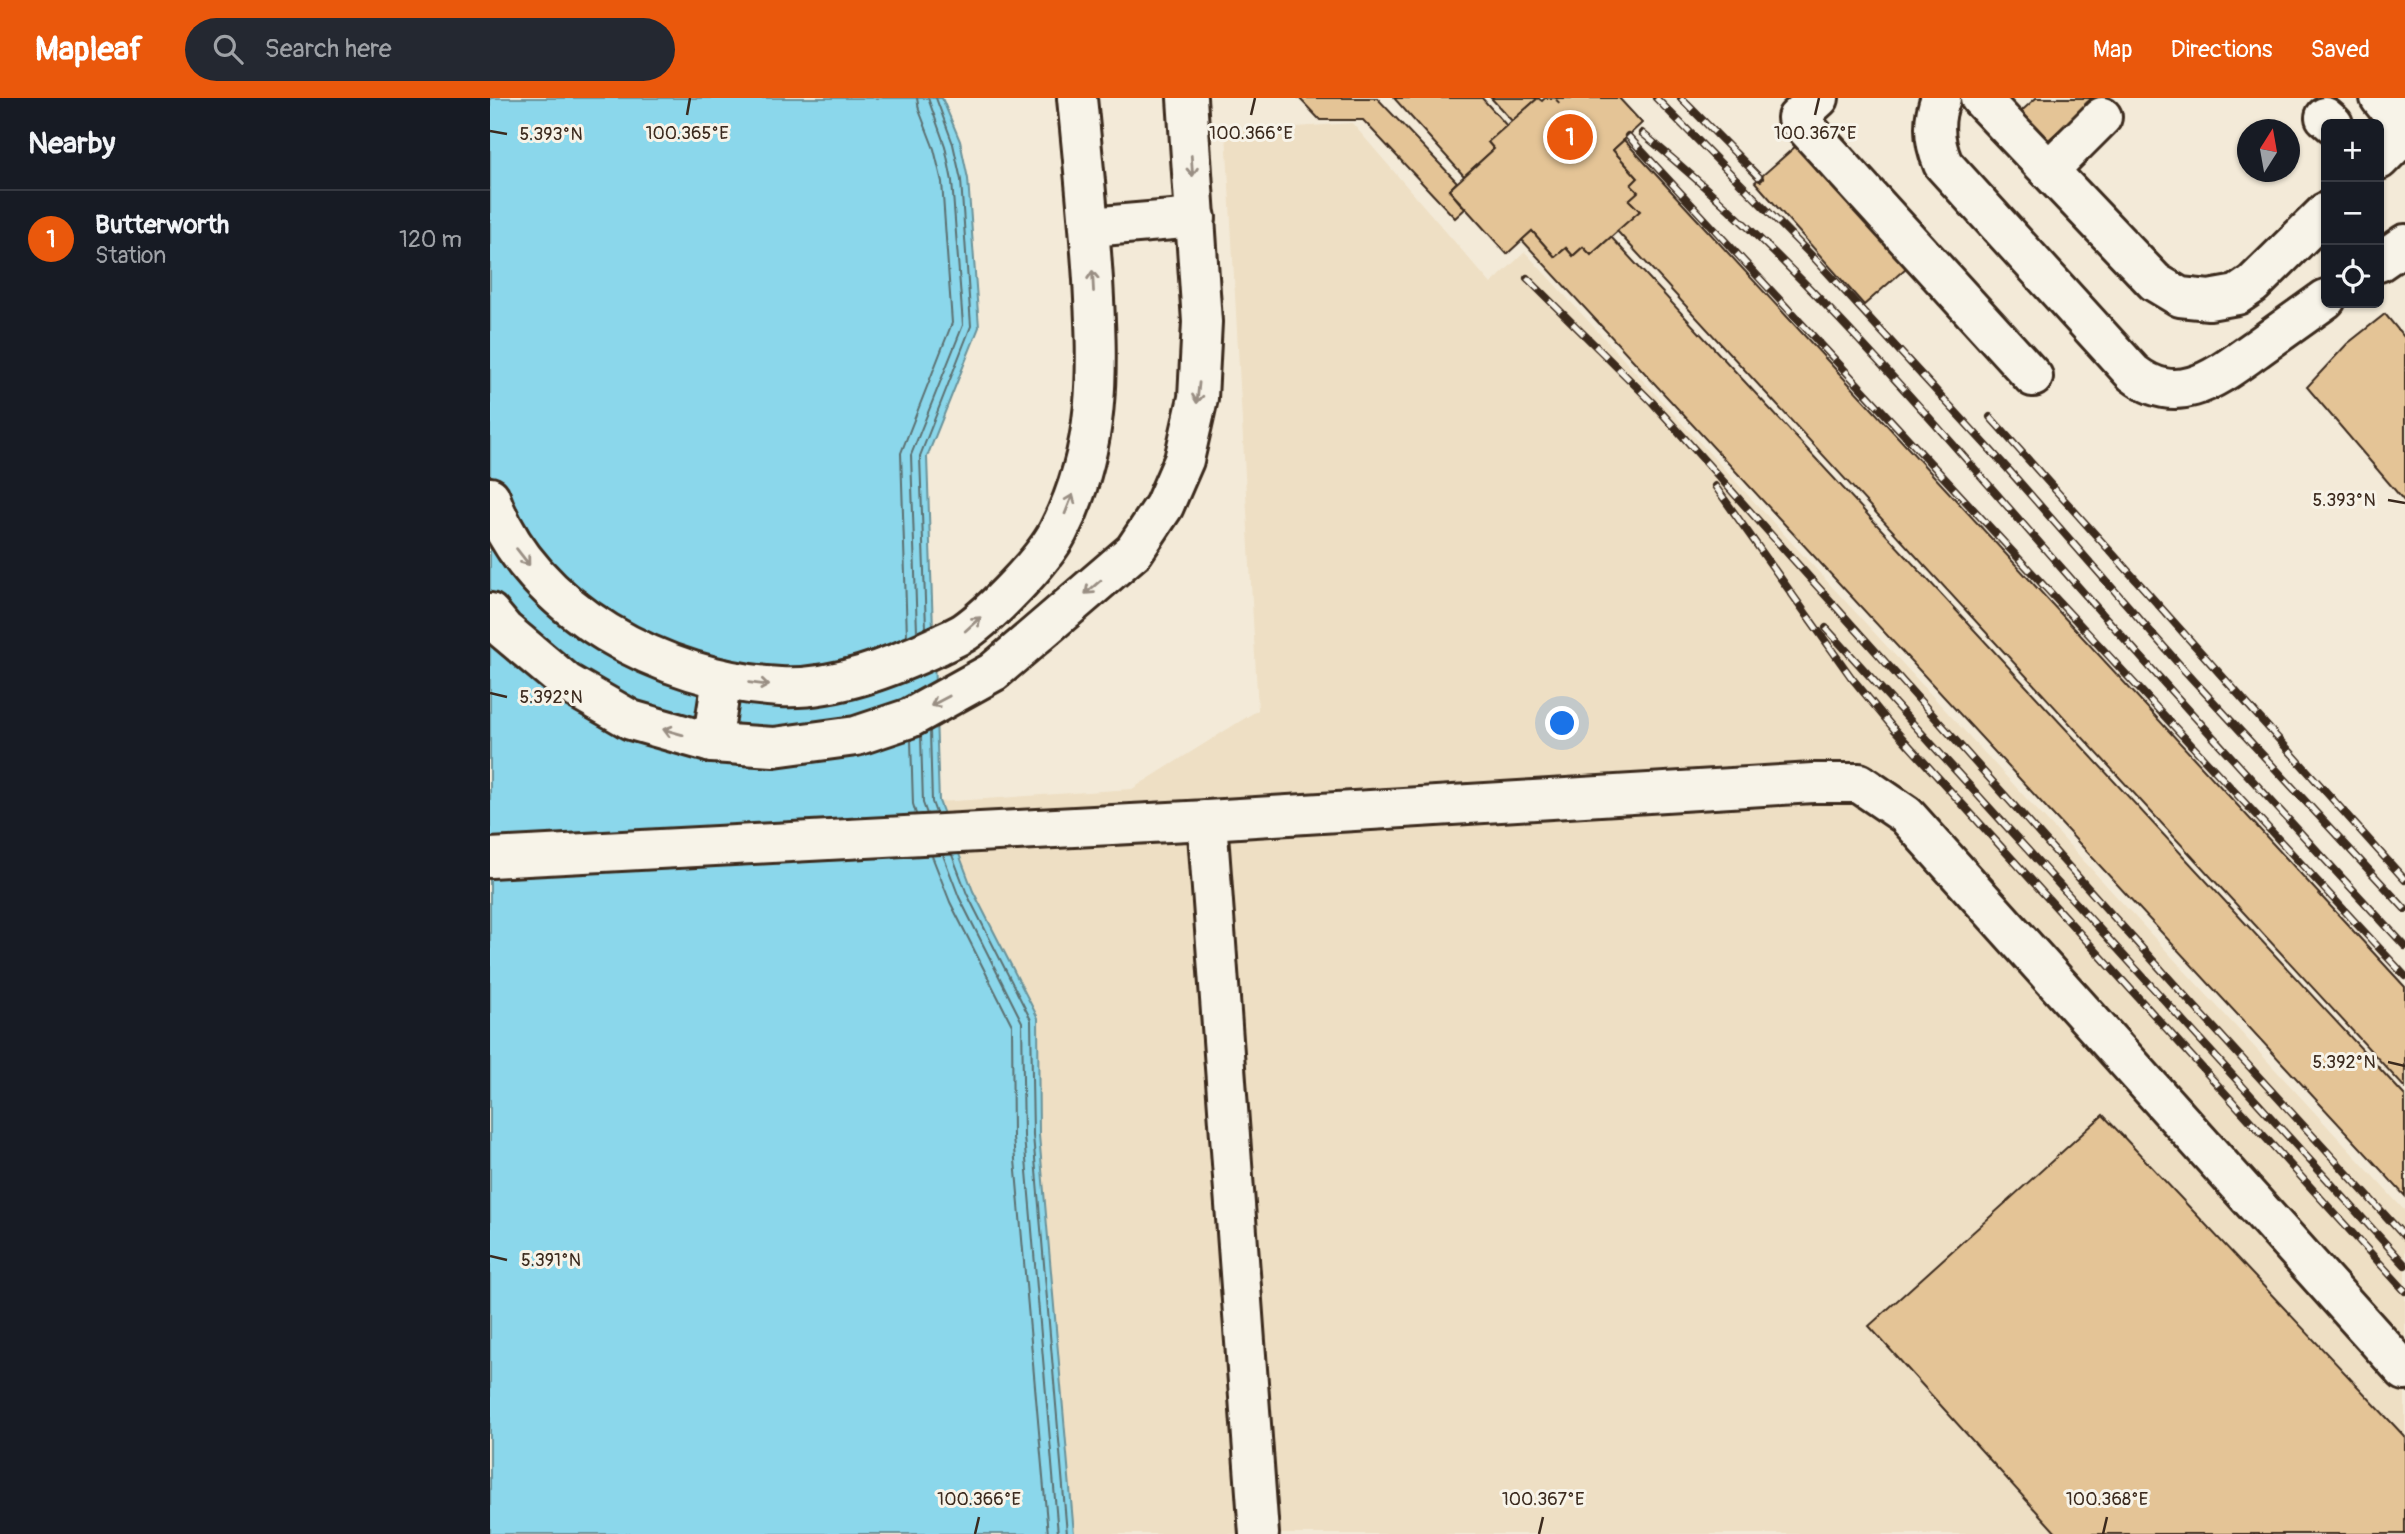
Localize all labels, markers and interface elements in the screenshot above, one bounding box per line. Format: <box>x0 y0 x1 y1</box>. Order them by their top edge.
search box <box>185 18 675 81</box>
text: Mapleaf <box>35 29 143 70</box>
icon: search <box>209 30 247 68</box>
text: Search here <box>265 33 392 65</box>
text: Map <box>2093 35 2133 64</box>
text: Directions <box>2171 35 2272 64</box>
text: Saved <box>2310 35 2370 64</box>
pin: 1 <box>1547 111 1593 163</box>
north arrow <box>2237 119 2300 182</box>
map controls <box>2321 119 2384 308</box>
button: + <box>2321 119 2384 182</box>
text: 100.365°E <box>645 122 729 145</box>
text: 100.366°E <box>1209 122 1293 145</box>
text: 100.367°E <box>1774 122 1856 145</box>
text: 5.393°N <box>519 123 583 146</box>
text: Nearby <box>28 125 115 162</box>
one-way arrow <box>1186 154 1199 177</box>
button: − <box>2321 182 2384 245</box>
text: Butterworth <box>95 209 229 241</box>
text: 1 <box>47 225 56 254</box>
text: 120 m <box>399 225 462 254</box>
text: Station <box>95 241 166 270</box>
button: locate <box>2321 245 2384 308</box>
one-way arrow <box>1086 269 1099 292</box>
one-way arrow <box>1191 381 1204 404</box>
text: 5.393°N <box>2312 489 2376 512</box>
one-way arrow <box>1063 494 1076 515</box>
one-way arrow <box>515 547 530 565</box>
one-way arrow <box>1084 579 1102 595</box>
one-way arrow <box>964 616 981 633</box>
one-way arrow <box>747 678 770 691</box>
text: 5.392°N <box>519 686 583 709</box>
one-way arrow <box>930 695 951 709</box>
your location <box>1545 706 1579 740</box>
one-way arrow <box>662 725 685 738</box>
text: 5.392°N <box>2312 1051 2376 1074</box>
text: 5.391°N <box>521 1249 581 1272</box>
text: 100.366°E <box>937 1488 1021 1511</box>
text: 100.367°E <box>1502 1488 1584 1511</box>
text: 100.368°E <box>2066 1488 2148 1511</box>

